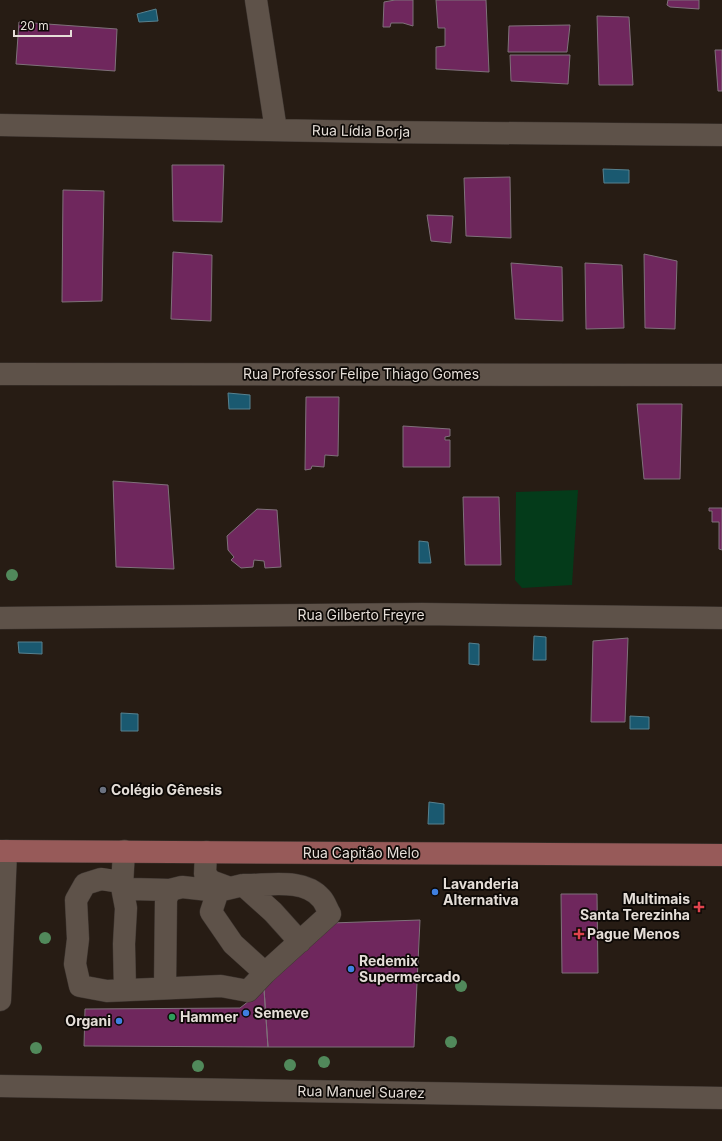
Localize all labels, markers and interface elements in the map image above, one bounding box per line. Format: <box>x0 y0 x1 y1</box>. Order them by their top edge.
scale bar <box>14 12 71 38</box>
text: 20 m <box>20 18 49 33</box>
street label: Rua Lídia Borja <box>312 121 410 140</box>
street label: Rua Professor Felipe Thiago Gomes <box>243 365 479 382</box>
street label: Rua Gilberto Freyre <box>297 606 425 623</box>
place label: Colégio Gênesis <box>111 781 222 798</box>
marker: Colégio Gênesis <box>98 785 108 795</box>
street label: Rua Capitão Melo <box>303 844 419 861</box>
place label: Lavanderia Alternativa <box>443 875 519 908</box>
marker: Lavanderia Alternativa <box>430 887 440 897</box>
place label: Multimais Santa Terezinha <box>580 890 690 923</box>
marker: Multimais Santa Terezinha <box>693 901 705 913</box>
place label: Pague Menos <box>587 925 680 942</box>
marker: Pague Menos <box>574 929 584 939</box>
place label: Redemix Supermercado <box>359 952 461 985</box>
marker: Redemix Supermercado <box>346 964 356 974</box>
place label: Semeve <box>254 1004 309 1021</box>
place label: Hammer <box>180 1008 238 1025</box>
marker: Semeve <box>241 1008 251 1018</box>
place label: Organi <box>65 1012 111 1029</box>
marker: Hammer <box>167 1012 177 1022</box>
marker: Organi <box>114 1016 124 1026</box>
street label: Rua Manuel Suarez <box>297 1082 425 1101</box>

